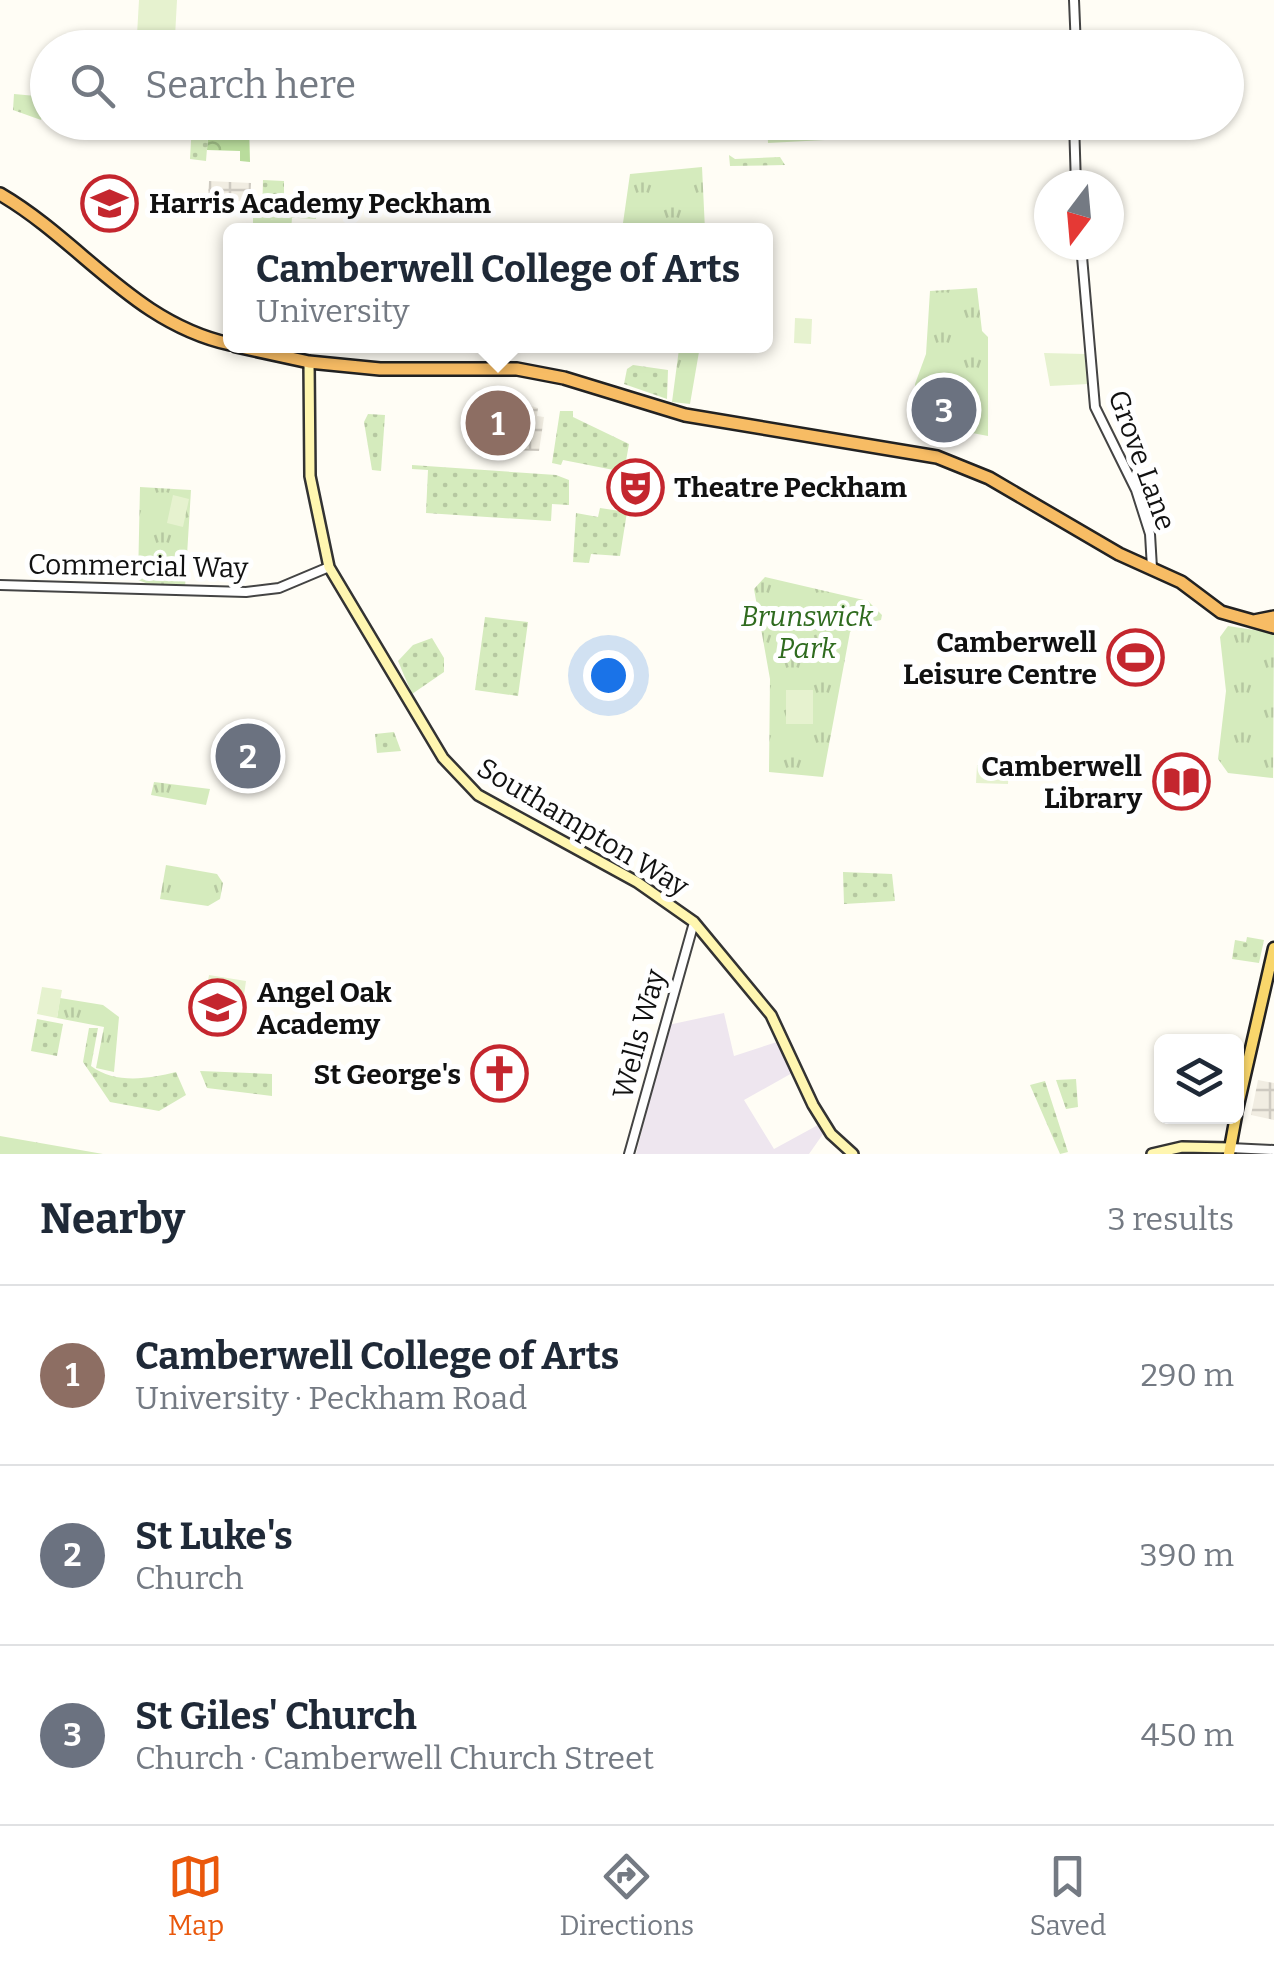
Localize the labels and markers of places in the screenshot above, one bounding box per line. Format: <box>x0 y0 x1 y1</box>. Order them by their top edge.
school or university icon: Harris Academy Peckham <box>80 173 140 233</box>
place label: Harris Academy Peckham <box>149 187 491 220</box>
pin: 3 <box>912 372 976 448</box>
pin: 1 <box>466 386 530 460</box>
theatre icon: Theatre Peckham <box>605 457 665 517</box>
place label: Theatre Peckham <box>674 471 907 504</box>
place label: Camberwell Leisure Centre <box>903 626 1097 691</box>
sports icon: Camberwell Leisure Centre <box>1106 628 1166 688</box>
pin: 2 <box>216 718 280 794</box>
place label: Camberwell Library <box>981 750 1142 815</box>
library icon: Camberwell Library <box>1151 752 1211 812</box>
place label: Angel Oak Academy <box>257 976 392 1041</box>
school or university icon: Angel Oak Academy <box>188 978 248 1038</box>
church icon: St George's <box>470 1044 530 1104</box>
place label: St George's <box>313 1058 461 1091</box>

